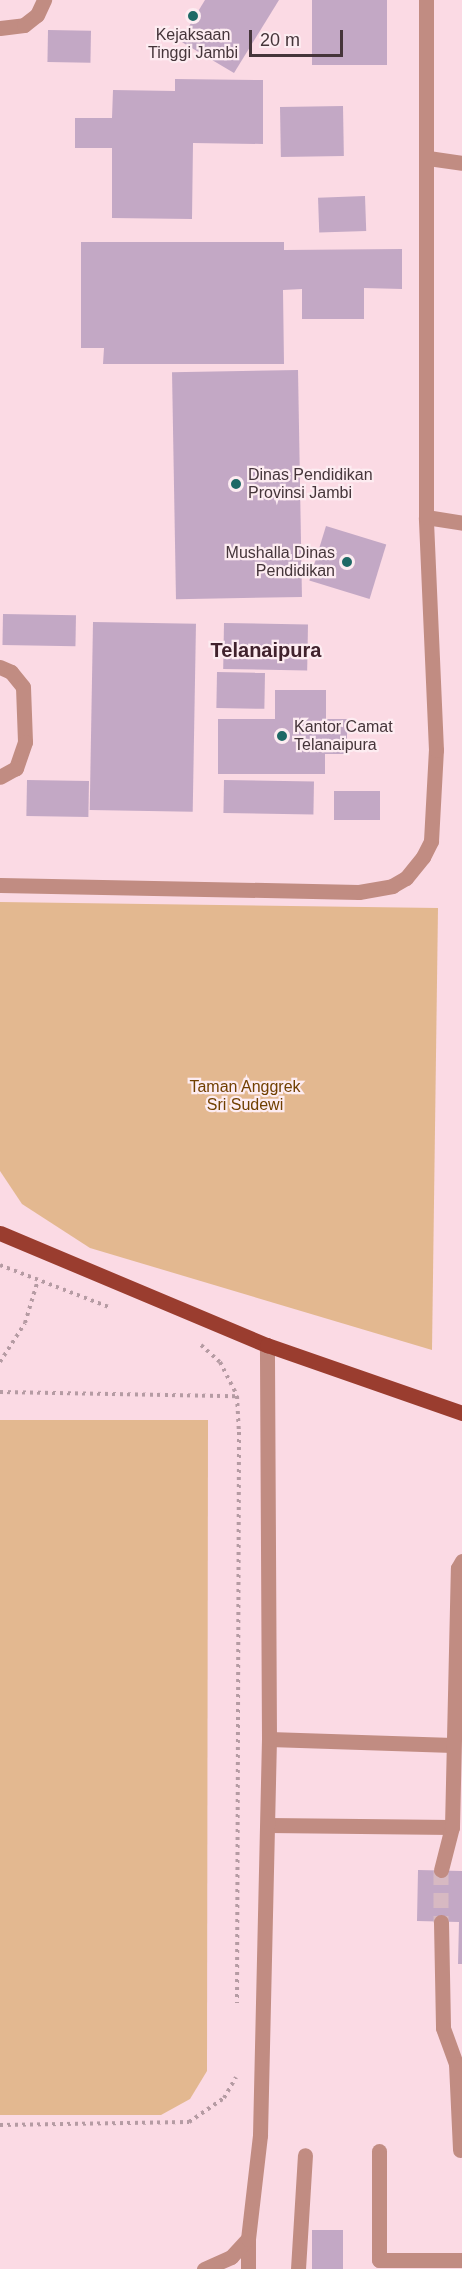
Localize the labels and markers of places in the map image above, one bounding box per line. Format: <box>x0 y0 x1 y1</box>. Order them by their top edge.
marker: Kejaksaan Tinggi Jambi <box>186 9 200 23</box>
place label: Kejaksaan Tinggi Jambi <box>148 25 238 63</box>
place label: Dinas Pendidikan Provinsi Jambi <box>248 465 373 503</box>
marker: Dinas Pendidikan Provinsi Jambi <box>229 477 243 491</box>
place label: Mushalla Dinas Pendidikan <box>226 543 335 581</box>
marker: Mushalla Dinas Pendidikan <box>340 555 354 569</box>
place label: Kantor Camat Telanaipura <box>294 717 393 755</box>
marker: Kantor Camat Telanaipura <box>275 729 289 743</box>

